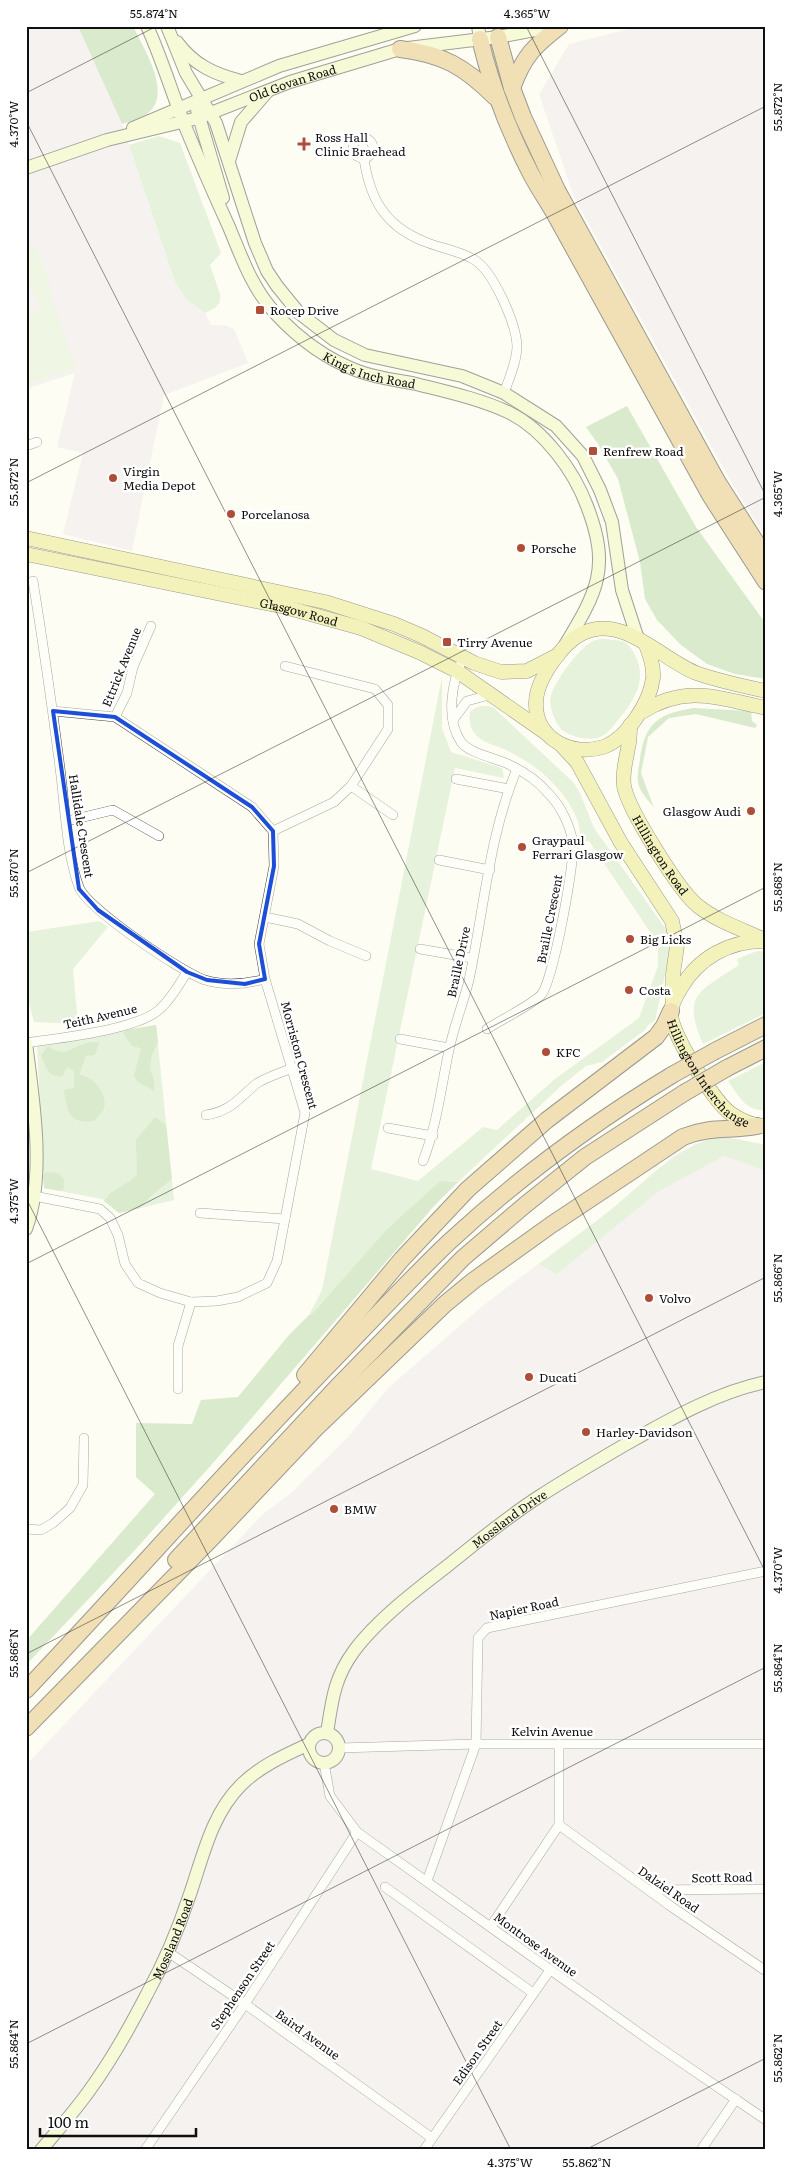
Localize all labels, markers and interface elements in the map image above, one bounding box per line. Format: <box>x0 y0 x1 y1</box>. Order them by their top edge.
text: 55.874°N <box>130 4 178 22</box>
text: 4.365°W <box>504 4 550 22</box>
street label: Old Govan Road <box>246 60 339 106</box>
text: 55.872°N <box>768 83 786 131</box>
text: 4.370°W <box>4 101 22 147</box>
place label: Ross Hall Clinic Braehead <box>315 128 406 160</box>
marker: Ross Hall Clinic Braehead <box>297 137 311 151</box>
place label: Rocep Drive <box>270 301 339 319</box>
marker: Rocep Drive <box>254 304 266 316</box>
street label: King's Inch Road <box>320 347 418 393</box>
place label: Renfrew Road <box>603 442 684 460</box>
marker: Renfrew Road <box>587 445 599 457</box>
text: 55.872°N <box>4 458 22 506</box>
place label: Virgin Media Depot <box>123 462 196 494</box>
text: 4.365°W <box>768 471 786 517</box>
marker: Virgin Media Depot <box>107 472 119 484</box>
place label: Porcelanosa <box>241 505 310 523</box>
marker: Porcelanosa <box>225 508 237 520</box>
place label: Porsche <box>531 539 576 557</box>
marker: Porsche <box>515 542 527 554</box>
street label: Glasgow Road <box>258 593 341 630</box>
street label: Ettrick Avenue <box>97 625 145 709</box>
place label: Tirry Avenue <box>457 633 533 651</box>
marker: Tirry Avenue <box>441 636 453 648</box>
street label: Hallidale Crescent <box>65 773 99 879</box>
place label: Glasgow Audi <box>663 802 741 820</box>
marker: Glasgow Audi <box>745 805 757 817</box>
street label: Hillington Road <box>628 811 694 899</box>
place label: Graypaul Ferrari Glasgow <box>532 831 624 863</box>
marker: Graypaul Ferrari Glasgow <box>516 841 528 853</box>
text: 55.870°N <box>4 848 22 898</box>
text: 55.868°N <box>768 862 786 912</box>
street label: Braille Crescent <box>532 873 566 965</box>
street label: Braille Drive <box>442 925 474 999</box>
place label: Big Licks <box>640 930 692 948</box>
marker: Big Licks <box>624 933 636 945</box>
place label: Costa <box>639 981 671 999</box>
marker: Costa <box>623 984 635 996</box>
street label: Teith Avenue <box>61 999 139 1033</box>
street label: Morriston Crescent <box>277 999 323 1111</box>
street label: Hillington Interchange <box>663 1016 752 1131</box>
place label: KFC <box>556 1043 581 1061</box>
marker: KFC <box>540 1046 552 1058</box>
text: 4.375°W <box>4 1178 22 1224</box>
text: 55.866°N <box>768 1253 786 1303</box>
place label: Volvo <box>659 1289 691 1307</box>
marker: Volvo <box>643 1292 655 1304</box>
place label: Ducati <box>539 1368 577 1386</box>
marker: Ducati <box>523 1371 535 1383</box>
place label: Harley-Davidson <box>596 1423 693 1441</box>
marker: Harley-Davidson <box>580 1426 592 1438</box>
street label: Mossland Drive <box>468 1485 550 1552</box>
place label: BMW <box>344 1500 377 1518</box>
marker: BMW <box>328 1503 340 1515</box>
text: 4.370°W <box>768 1547 786 1593</box>
street label: Napier Road <box>488 1592 561 1624</box>
text: 55.866°N <box>4 1628 22 1678</box>
text: 55.864°N <box>768 1643 786 1693</box>
street label: Kelvin Avenue <box>511 1722 593 1740</box>
street label: Dalziel Road <box>635 1861 704 1917</box>
street label: Scott Road <box>691 1867 753 1887</box>
street label: Mossland Road <box>147 1895 197 1983</box>
street label: Montrose Avenue <box>490 1907 582 1981</box>
street label: Stephenson Street <box>205 1937 279 2033</box>
street label: Baird Avenue <box>272 2004 344 2064</box>
street label: Edison Street <box>448 2016 506 2088</box>
text: 55.864°N <box>4 2019 22 2069</box>
text: 55.862°N <box>768 2033 786 2083</box>
scale bar <box>40 2106 196 2138</box>
text: 100 m <box>48 2110 89 2133</box>
text: 4.375°W <box>487 2153 533 2171</box>
text: 55.862°N <box>562 2153 612 2171</box>

